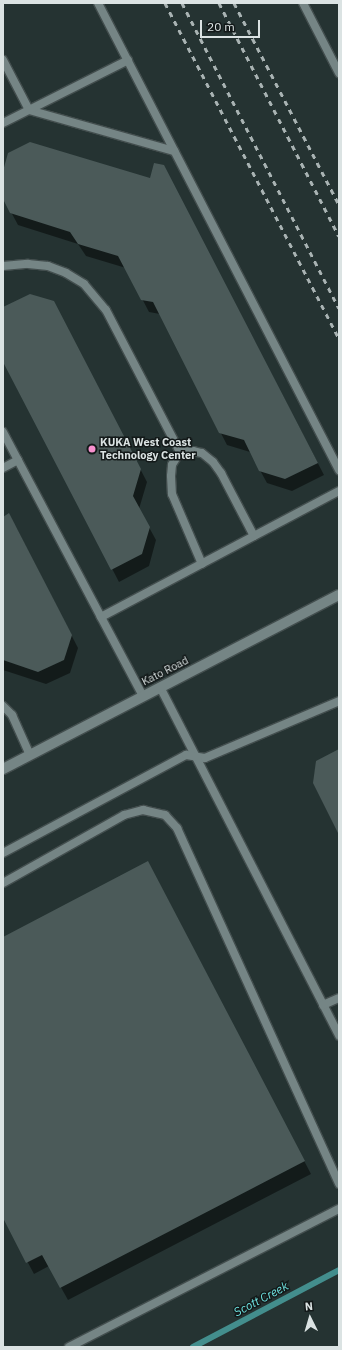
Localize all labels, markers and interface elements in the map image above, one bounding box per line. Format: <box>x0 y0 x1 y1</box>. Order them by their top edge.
scale bar <box>202 12 262 38</box>
text: 20 m <box>207 19 235 34</box>
place label: KUKA West Coast Technology Center <box>100 436 196 462</box>
marker: KUKA West Coast Technology Center <box>87 444 97 454</box>
street label: Kato Road <box>139 654 191 688</box>
water label: Scott Creek <box>231 1279 291 1319</box>
north arrow <box>290 1298 330 1338</box>
text: N <box>304 1299 314 1313</box>

